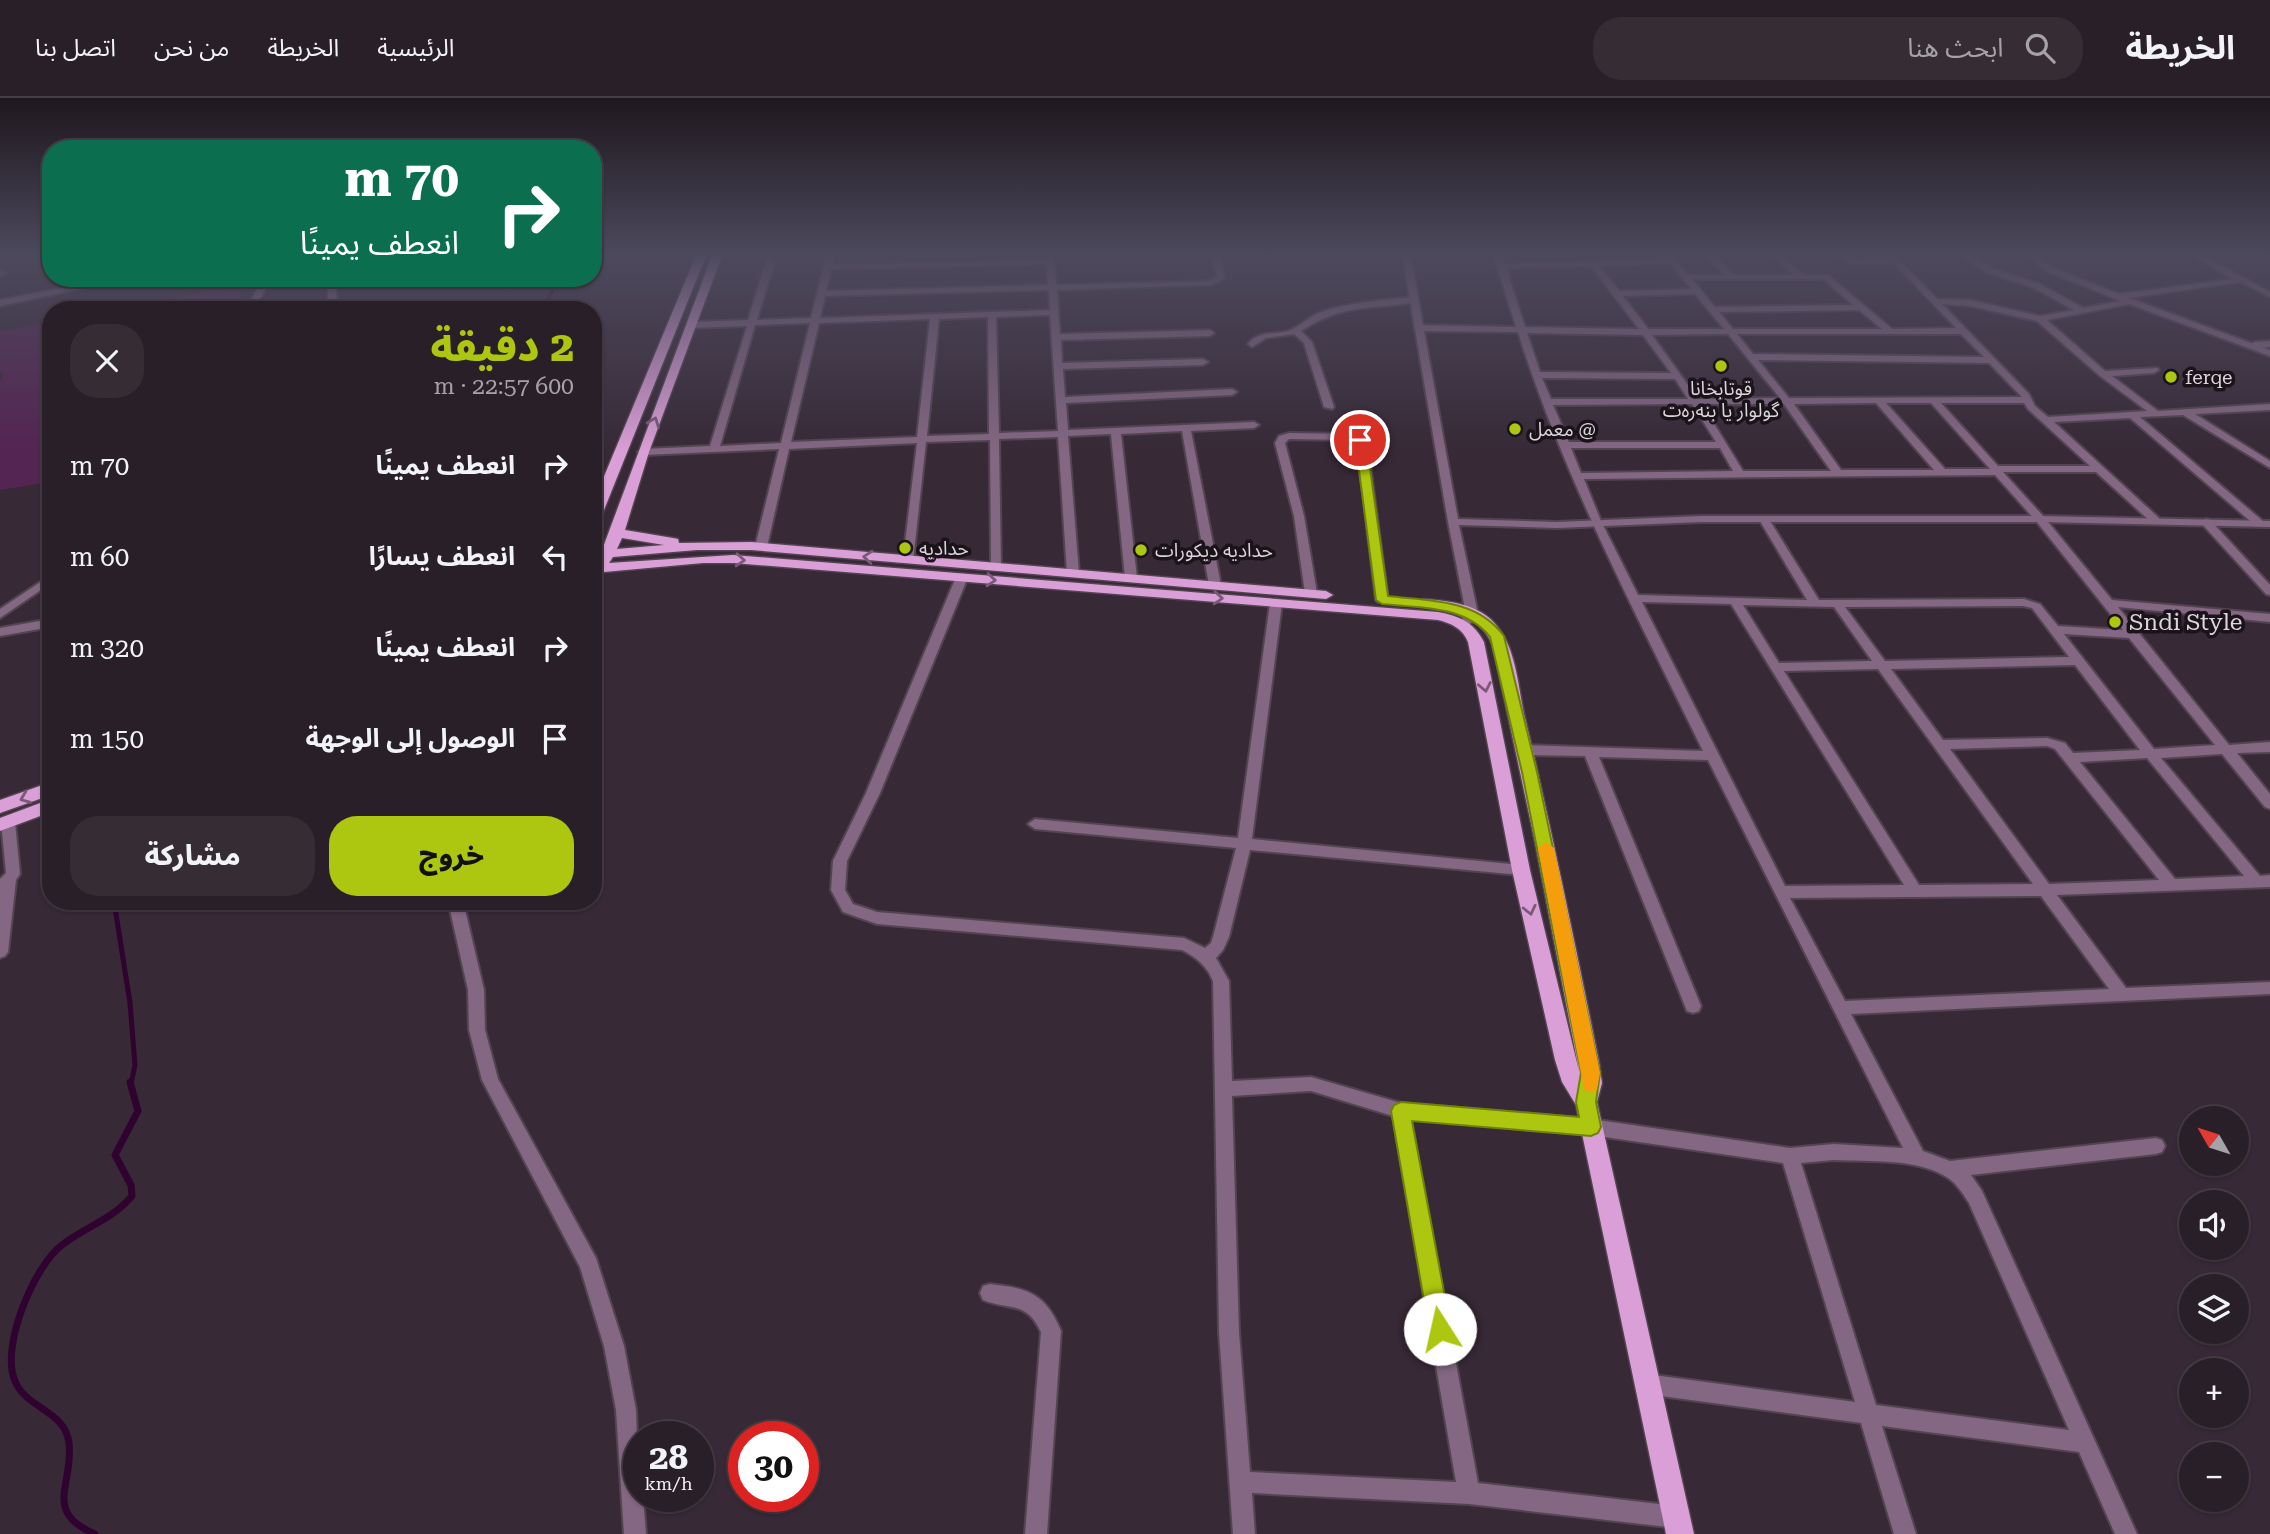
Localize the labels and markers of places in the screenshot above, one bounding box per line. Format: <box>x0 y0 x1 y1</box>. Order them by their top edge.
marker: قوتابخانا گولوار یا بنەرەت <box>1713 358 1729 374</box>
place label: ferqe <box>2185 366 2233 389</box>
marker: ferqe <box>2163 369 2179 385</box>
place label: قوتابخانا گولوار یا بنەرەت <box>1663 377 1780 422</box>
pin <box>1330 410 1390 470</box>
place label: معمل @ <box>1529 418 1596 441</box>
marker: معمل @ <box>1507 421 1523 437</box>
place label: حداديه <box>919 537 969 560</box>
place label: حداديه ديكورات <box>1155 539 1273 562</box>
marker: حداديه <box>897 540 913 556</box>
marker: حداديه ديكورات <box>1133 542 1149 558</box>
place label: Sndi Style <box>2129 609 2242 636</box>
marker: Sndi Style <box>2107 614 2123 630</box>

